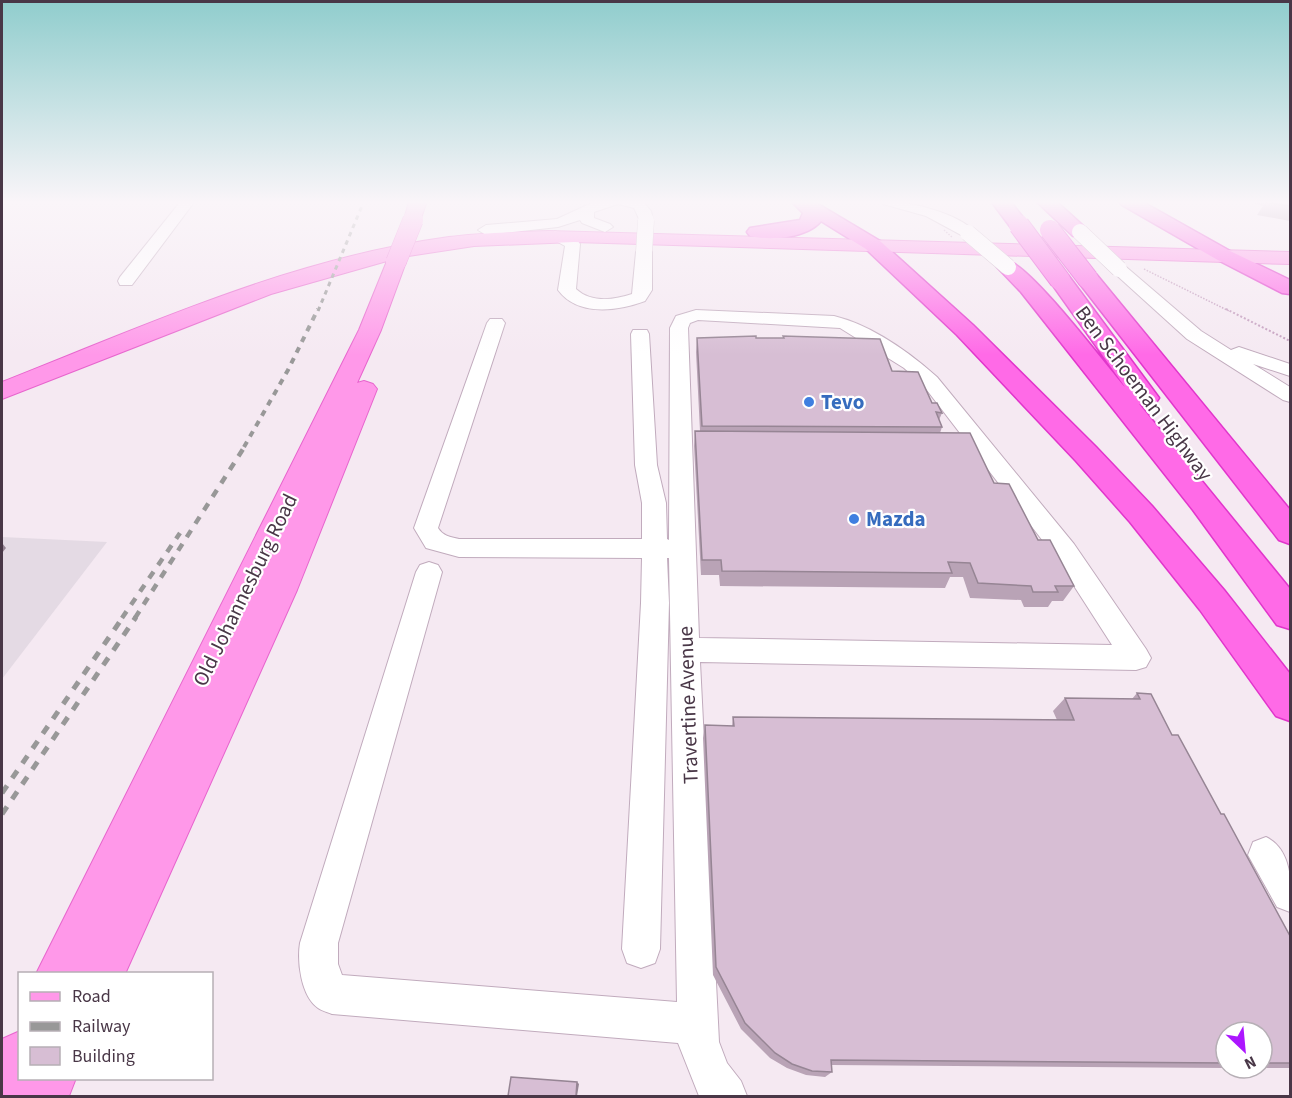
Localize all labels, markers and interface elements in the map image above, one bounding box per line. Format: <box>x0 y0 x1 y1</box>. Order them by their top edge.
street label: Ben Schoeman Highway <box>1068 299 1220 487</box>
place label: Tevo <box>821 387 864 417</box>
marker: Tevo <box>802 395 816 409</box>
street label: Old Johannesburg Road <box>185 489 305 691</box>
place label: Mazda <box>866 504 926 534</box>
marker: Mazda <box>847 512 861 526</box>
street label: Travertine Avenue <box>670 625 706 785</box>
legend <box>18 972 213 1080</box>
text: Road <box>72 984 111 1009</box>
text: Railway <box>72 1014 131 1039</box>
north arrow <box>1214 1020 1274 1080</box>
text: Building <box>72 1044 135 1069</box>
text: N <box>1241 1050 1260 1075</box>

